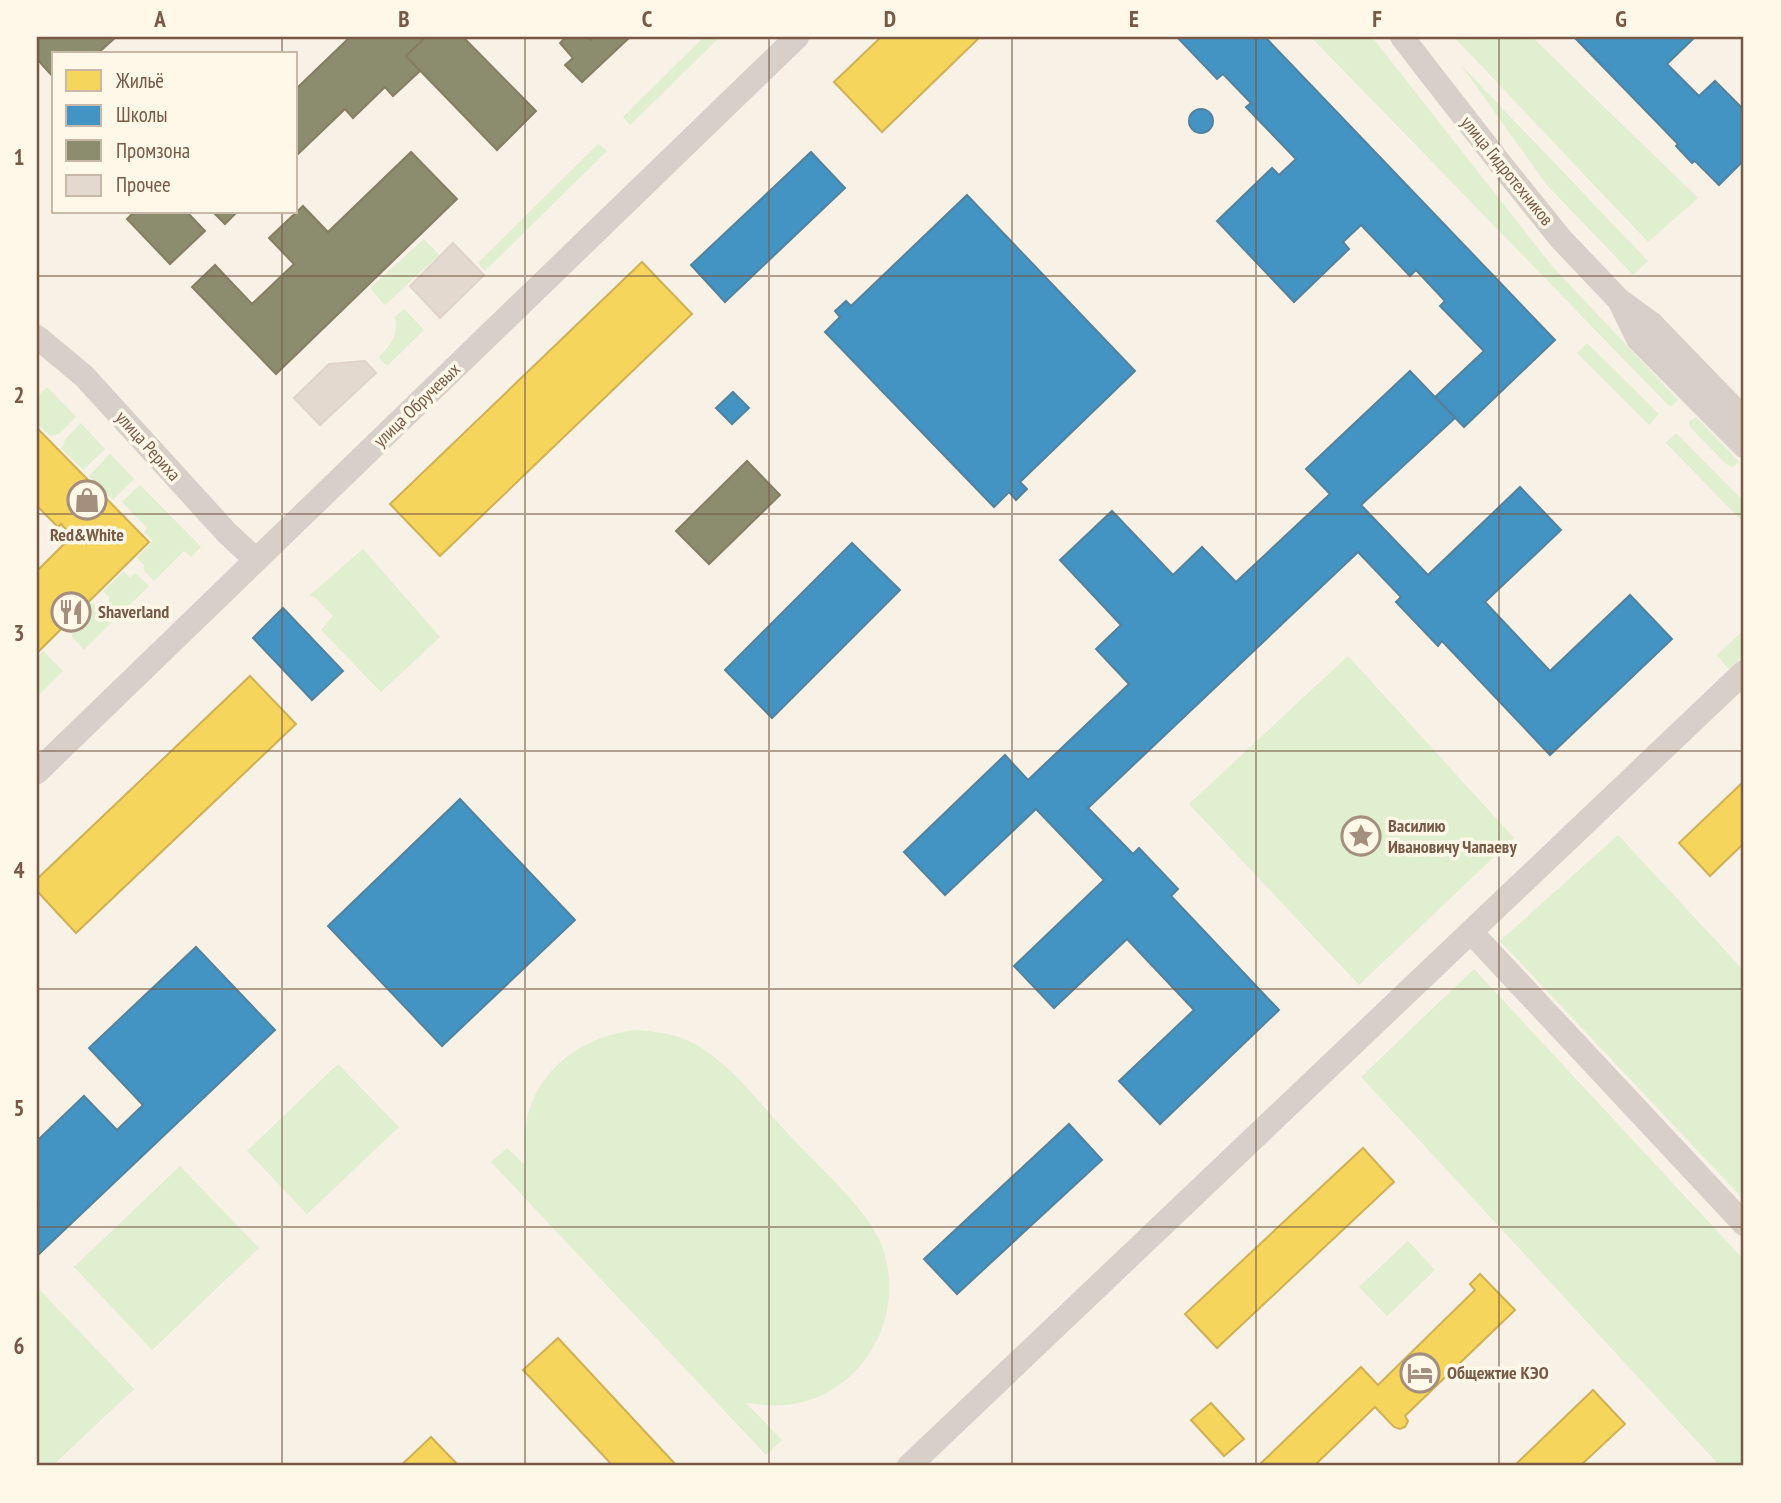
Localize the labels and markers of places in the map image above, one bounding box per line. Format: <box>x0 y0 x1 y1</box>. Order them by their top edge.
shop icon: Red&White <box>66 479 108 521</box>
place label: Red&White <box>50 523 124 546</box>
restaurant icon: Shaverland <box>50 591 92 633</box>
place label: Shaverland <box>98 600 169 623</box>
place label: Василию Ивановичу Чапаеву <box>1388 814 1517 858</box>
place icon: Василию Ивановичу Чапаеву <box>1340 815 1382 857</box>
hotel icon: Общежтие КЭО <box>1399 1352 1441 1394</box>
place label: Общежтие КЭО <box>1447 1361 1549 1384</box>

